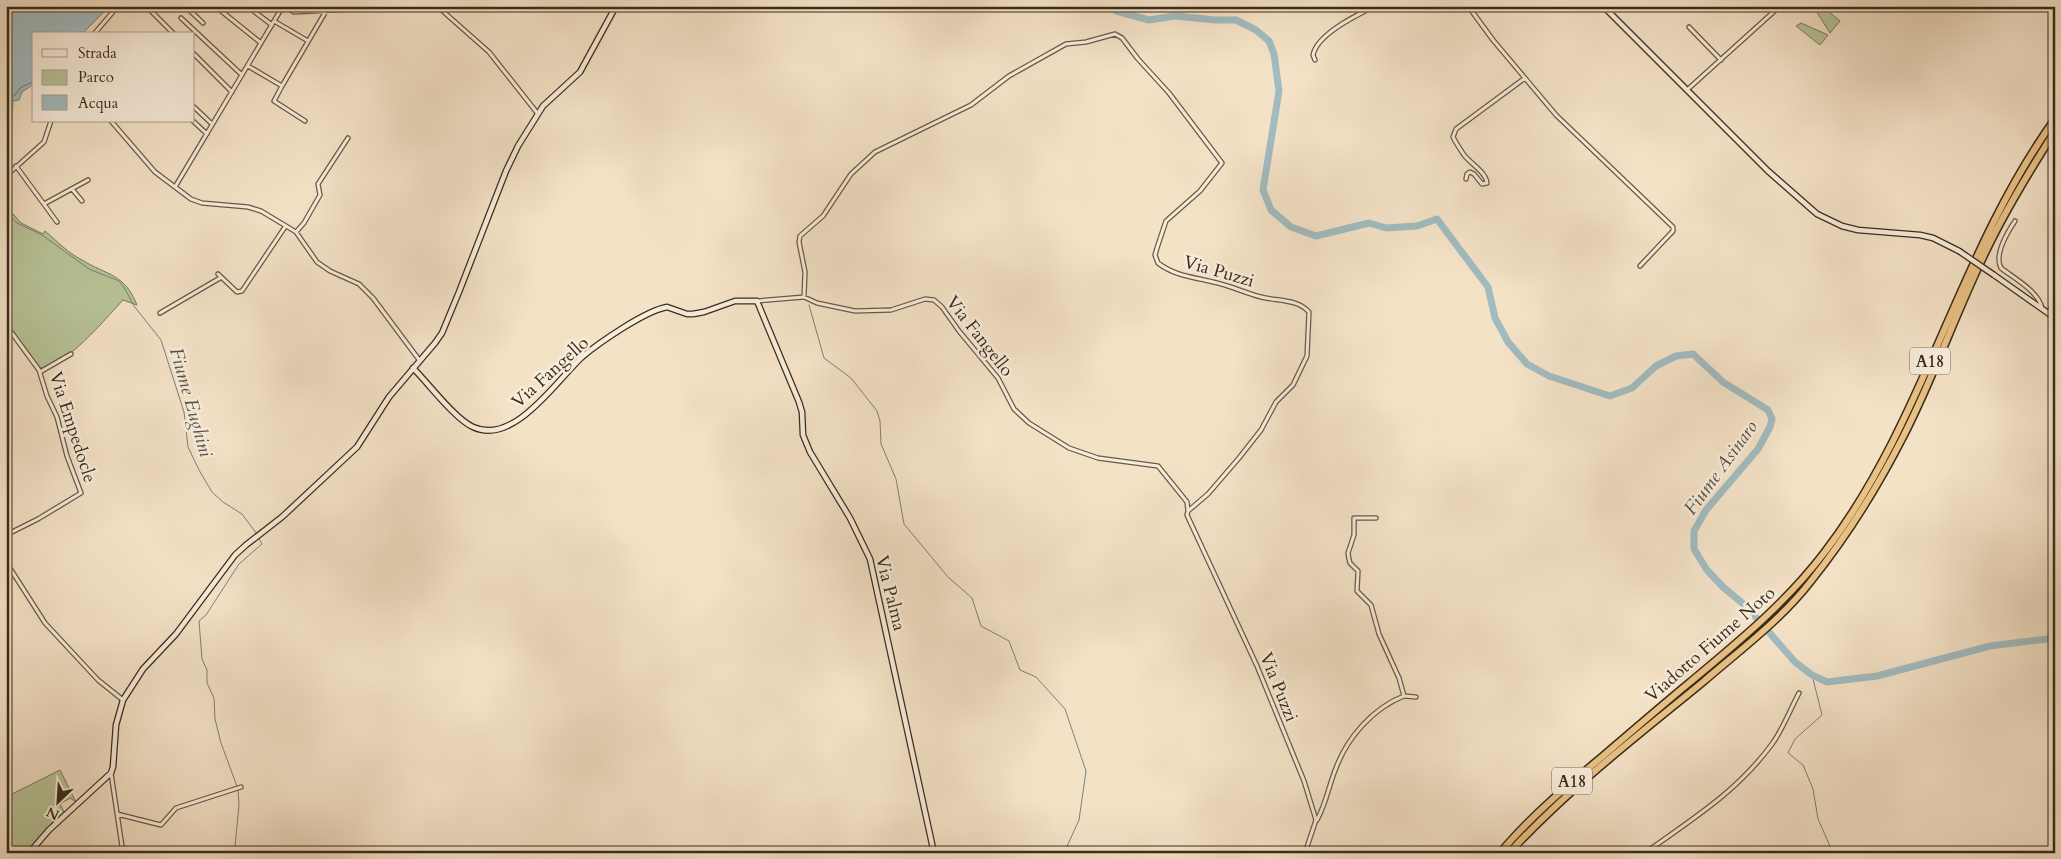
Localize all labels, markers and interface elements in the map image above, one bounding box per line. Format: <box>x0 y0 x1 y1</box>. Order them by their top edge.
legend <box>32 32 195 122</box>
text: Strada <box>78 43 117 63</box>
text: Parco <box>78 67 114 87</box>
text: Acqua <box>78 93 119 113</box>
street label: Via Puzzi <box>1181 249 1257 293</box>
street label: Via Fangello <box>940 291 1019 382</box>
street label: Via Fangello <box>506 331 595 414</box>
water label: Fiume Eughini <box>163 345 219 461</box>
road number: A18 <box>1910 348 1950 374</box>
street label: Via Empedocle <box>43 368 102 486</box>
water label: Fiume Asinaro <box>1678 415 1764 520</box>
street label: Via Palma <box>869 553 912 634</box>
street label: Viadotto Fiume Noto <box>1640 581 1781 708</box>
street label: Via Puzzi <box>1253 649 1304 726</box>
road number: A18 <box>1552 768 1592 794</box>
north arrow <box>32 776 82 826</box>
text: N <box>43 802 62 825</box>

